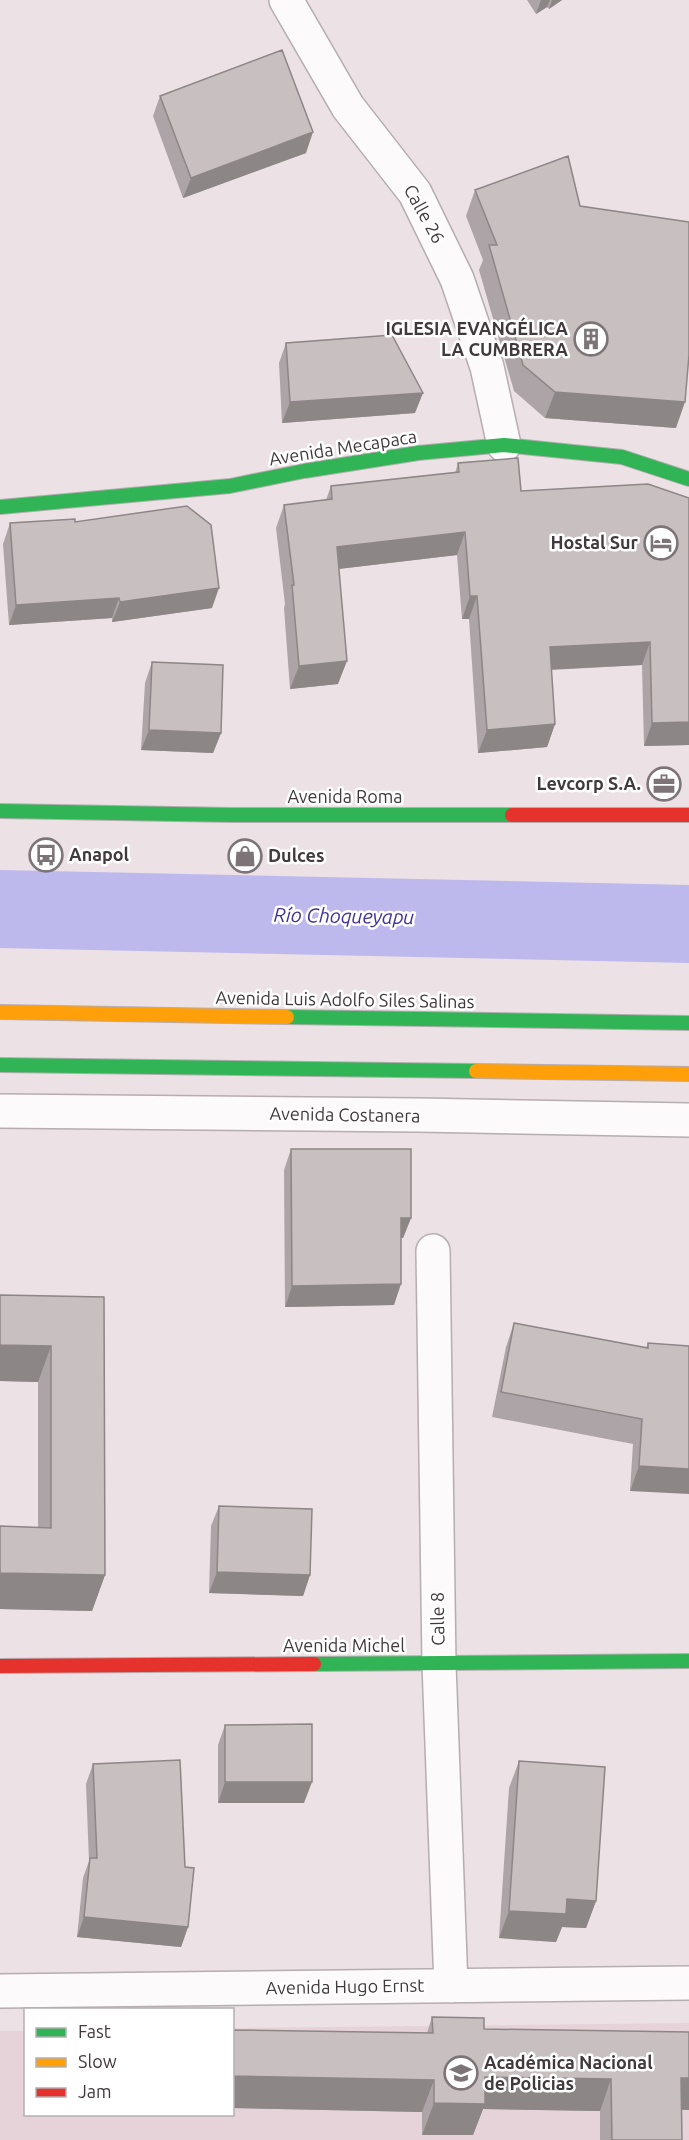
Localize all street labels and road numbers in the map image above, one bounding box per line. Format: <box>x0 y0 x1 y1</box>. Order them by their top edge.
street label: Calle 26 <box>401 181 449 246</box>
street label: Avenida Mecapaca <box>268 425 418 469</box>
street label: Avenida Roma <box>287 786 403 806</box>
street label: Avenida Luis Adolfo Siles Salinas <box>215 987 475 1011</box>
street label: Avenida Costanera <box>270 1103 420 1125</box>
street label: Calle 8 <box>427 1592 447 1646</box>
street label: Avenida Michel <box>283 1635 405 1655</box>
street label: Avenida Hugo Ernst <box>266 1975 424 1997</box>

